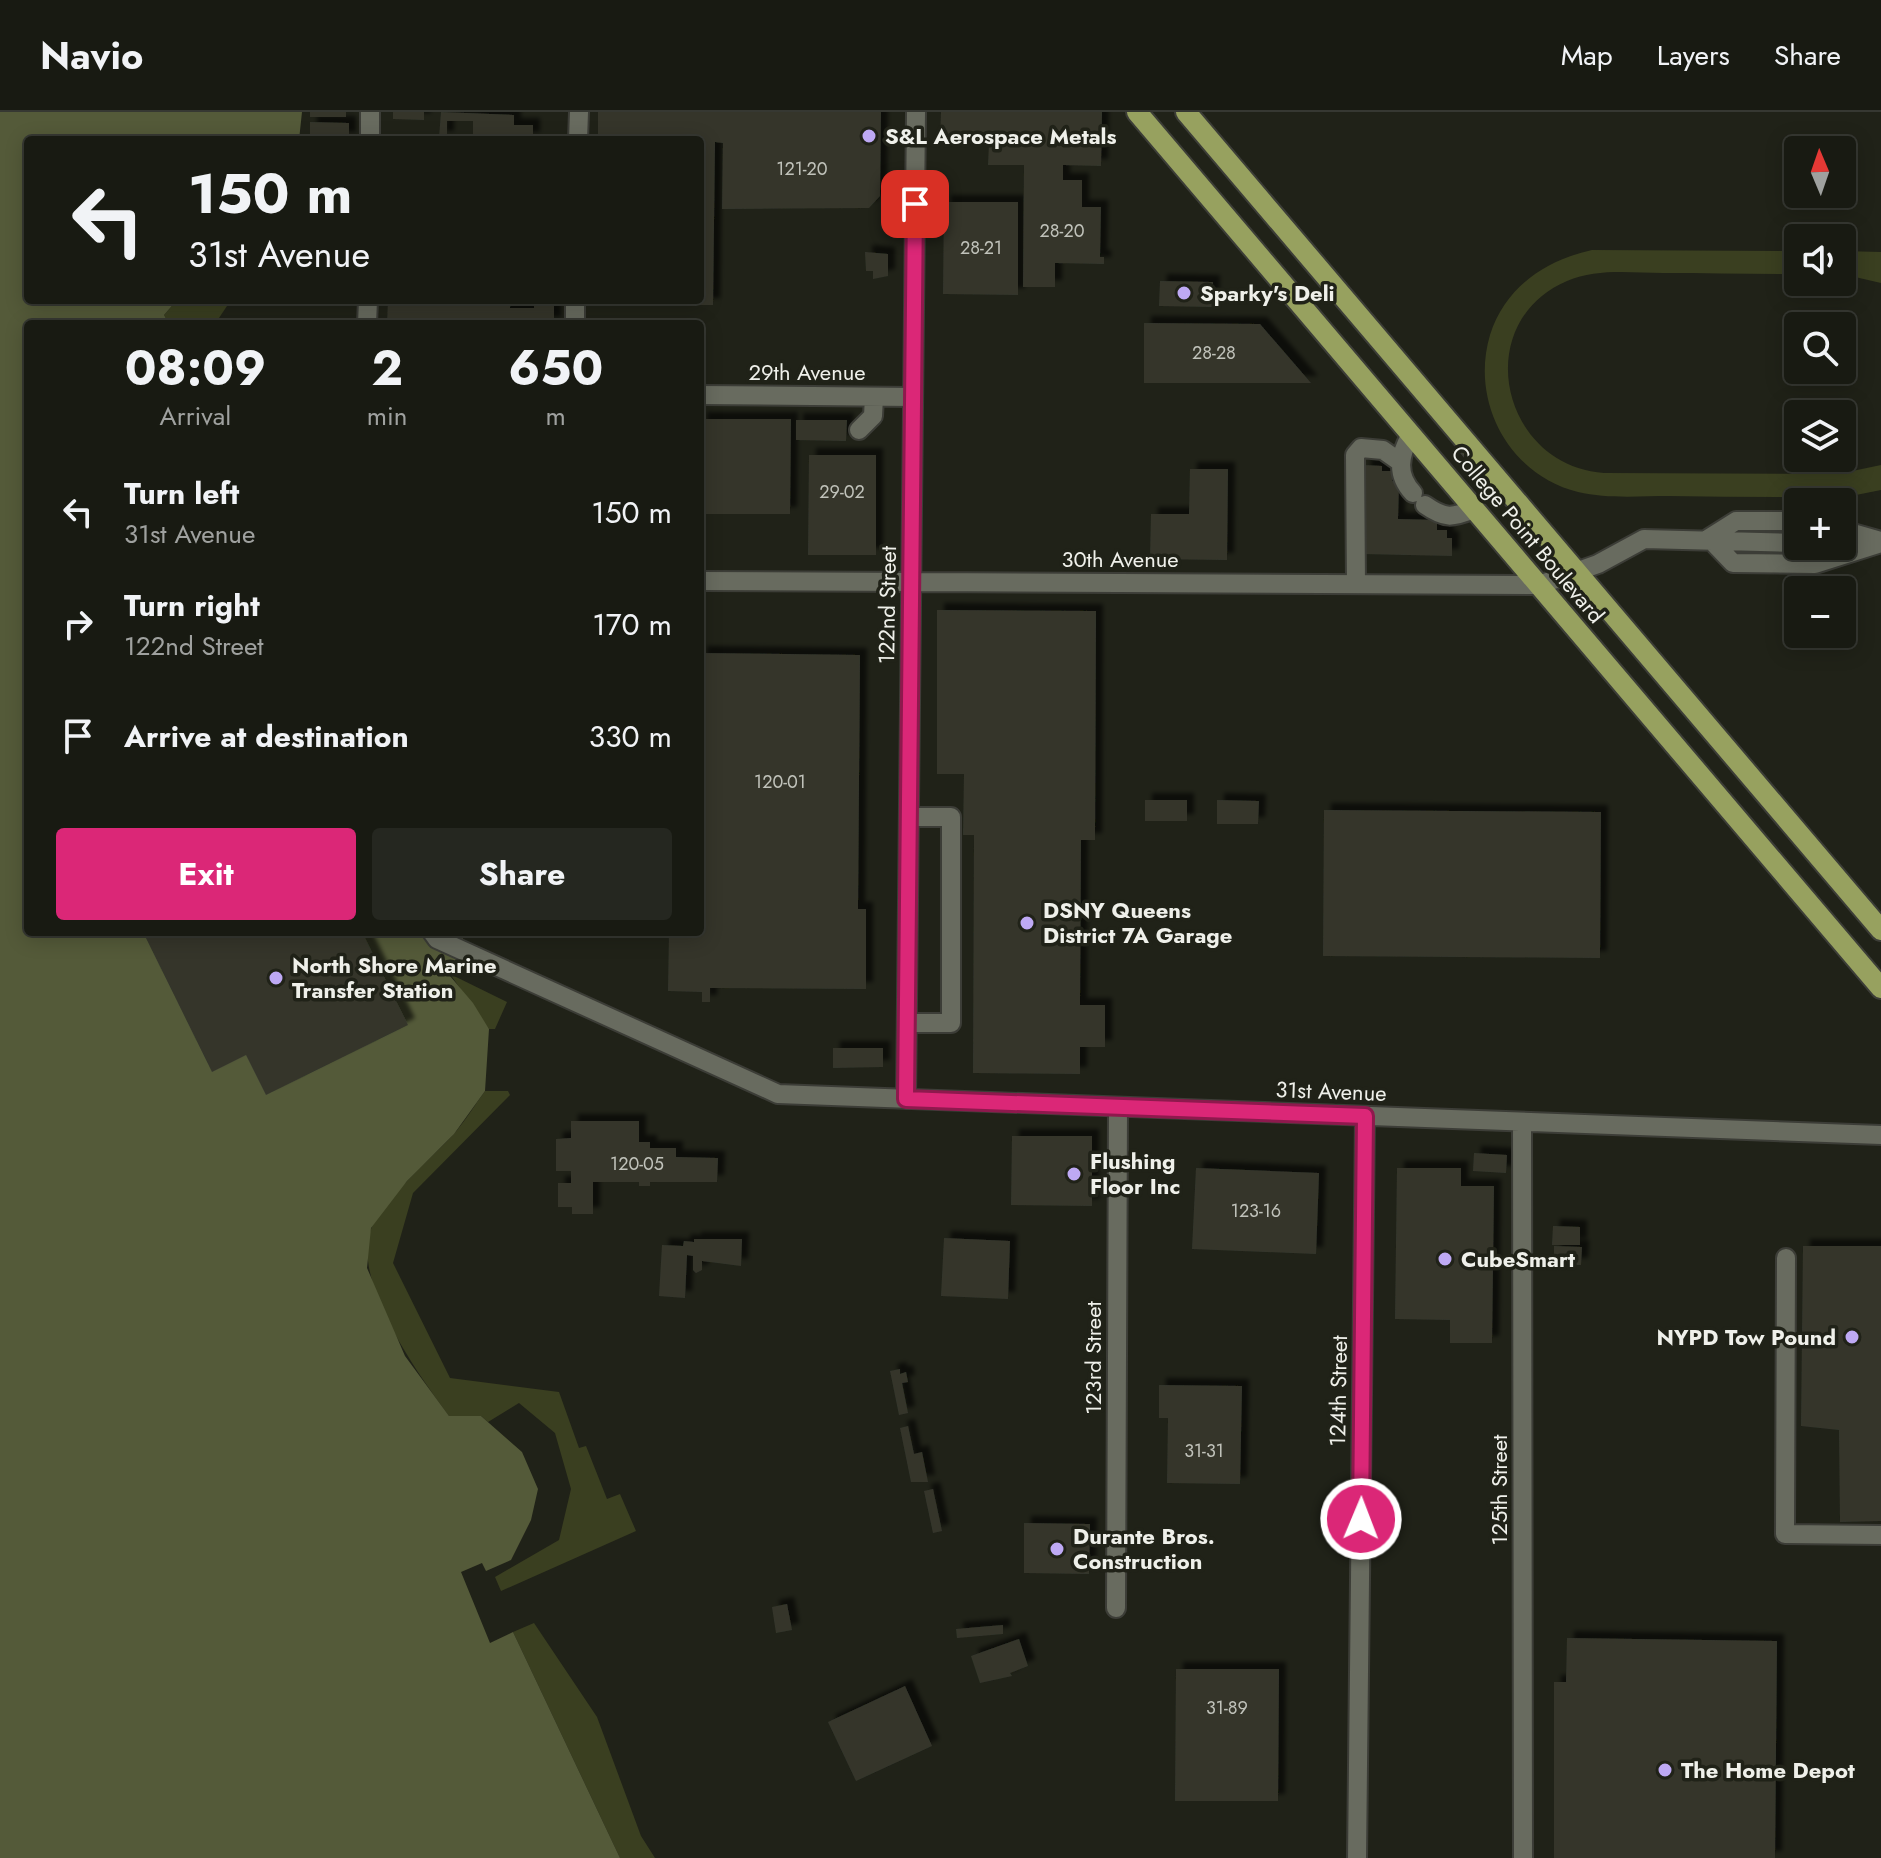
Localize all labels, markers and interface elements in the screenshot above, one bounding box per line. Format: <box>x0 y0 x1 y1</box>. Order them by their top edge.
text: Navio <box>40 28 143 83</box>
text: Map <box>1561 35 1613 76</box>
text: Layers <box>1657 35 1730 76</box>
text: Share <box>1774 35 1841 76</box>
place label: S&L Aerospace Metals <box>885 120 1117 152</box>
marker: S&L Aerospace Metals <box>860 127 878 145</box>
north arrow <box>1784 136 1856 208</box>
map controls <box>1784 136 1856 648</box>
text: 150 m <box>188 153 352 234</box>
house number: 121-20 <box>776 156 828 182</box>
icon: left <box>56 168 160 272</box>
pin <box>881 170 949 238</box>
icon: arrive <box>893 182 937 226</box>
house number: 28-20 <box>1040 218 1085 244</box>
button: sound <box>1784 224 1856 296</box>
text: 31st Avenue <box>188 228 370 280</box>
house number: 28-21 <box>960 235 1002 261</box>
place label: Sparky's Deli <box>1200 277 1335 309</box>
marker: Sparky's Deli <box>1175 284 1193 302</box>
button: search <box>1784 312 1856 384</box>
text: 08:09 <box>125 334 266 403</box>
text: 2 <box>371 334 403 403</box>
text: 650 <box>508 334 603 403</box>
house number: 28-28 <box>1192 340 1236 366</box>
street label: 29th Avenue <box>748 356 866 388</box>
text: Arrival <box>160 397 231 435</box>
text: min <box>367 397 408 435</box>
text: m <box>546 397 566 435</box>
button: layers <box>1784 400 1856 472</box>
street label: College Point Boulevard <box>1444 438 1612 630</box>
text: Turn left <box>124 472 239 515</box>
house number: 29-02 <box>819 479 865 505</box>
button: + <box>1784 488 1856 560</box>
icon: left <box>56 490 100 534</box>
text: 150 m <box>591 491 672 534</box>
text: 31st Avenue <box>124 515 255 553</box>
street label: 30th Avenue <box>1061 543 1179 575</box>
street label: 122nd Street <box>870 545 904 664</box>
button: − <box>1784 576 1856 648</box>
text: Turn right <box>124 584 260 627</box>
icon: right <box>56 602 100 646</box>
text: 170 m <box>592 603 672 646</box>
text: 122nd Street <box>124 627 264 665</box>
icon: arrive <box>56 714 100 758</box>
text: Arrive at destination <box>124 715 409 758</box>
text: 330 m <box>589 715 672 758</box>
house number: 120-01 <box>754 769 806 795</box>
button: Exit <box>56 828 356 920</box>
button: Share <box>372 828 672 920</box>
place label: DSNY Queens District 7A Garage <box>1043 894 1232 951</box>
marker: DSNY Queens District 7A Garage <box>1018 914 1036 932</box>
place label: North Shore Marine Transfer Station <box>292 949 497 1006</box>
marker: North Shore Marine Transfer Station <box>267 969 285 987</box>
street label: 31st Avenue <box>1275 1073 1387 1109</box>
place label: Flushing Floor Inc <box>1090 1145 1180 1202</box>
house number: 120-05 <box>610 1151 664 1177</box>
marker: Flushing Floor Inc <box>1065 1165 1083 1183</box>
house number: 123-16 <box>1231 1198 1281 1224</box>
place label: CubeSmart <box>1461 1243 1575 1275</box>
marker: CubeSmart <box>1436 1250 1454 1268</box>
street label: 123rd Street <box>1077 1300 1109 1415</box>
place label: NYPD Tow Pound <box>1657 1321 1836 1353</box>
marker: NYPD Tow Pound <box>1843 1328 1861 1346</box>
street label: 124th Street <box>1321 1334 1355 1447</box>
street label: 125th Street <box>1483 1434 1515 1545</box>
house number: 31-31 <box>1184 1438 1224 1464</box>
position arrow <box>1319 1477 1403 1561</box>
place label: Durante Bros. Construction <box>1073 1520 1215 1577</box>
marker: Durante Bros. Construction <box>1048 1540 1066 1558</box>
house number: 31-89 <box>1206 1695 1248 1721</box>
place label: The Home Depot <box>1681 1754 1855 1786</box>
marker: The Home Depot <box>1656 1761 1674 1779</box>

